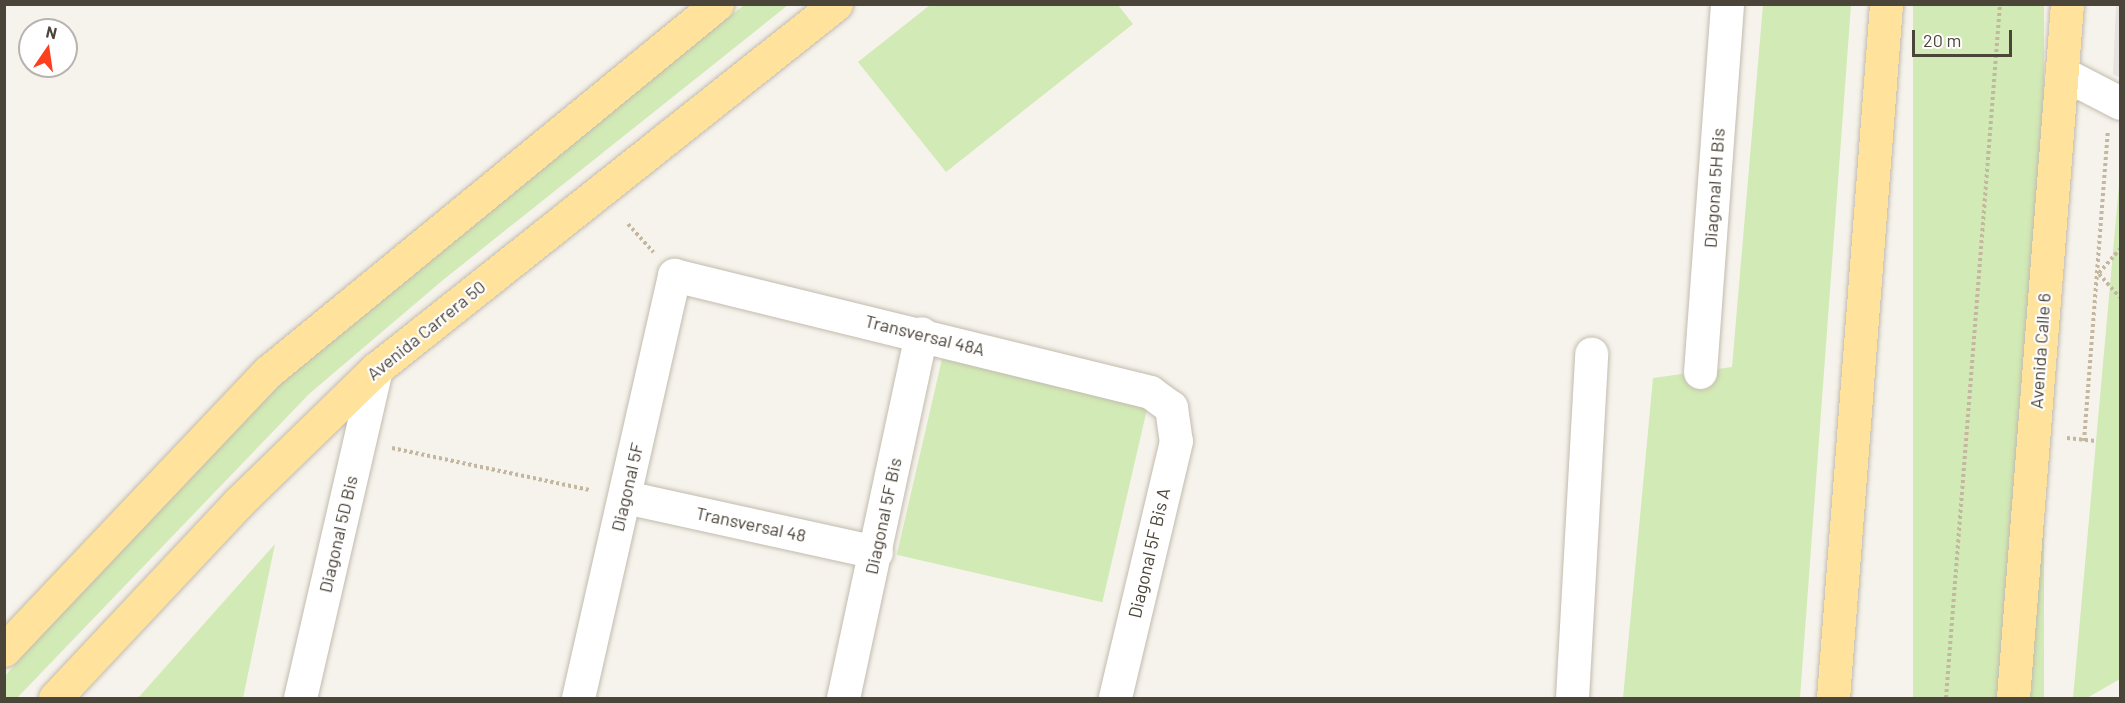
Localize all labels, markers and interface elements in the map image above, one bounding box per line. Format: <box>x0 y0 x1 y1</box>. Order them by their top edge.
north arrow <box>18 18 78 78</box>
scale bar <box>1915 18 2016 56</box>
text: N <box>44 21 59 42</box>
text: 20 m <box>1923 29 1961 51</box>
street label: Diagonal 5H Bis <box>1699 127 1729 249</box>
street label: Avenida Carrera 50 <box>362 276 490 384</box>
street label: Avenida Calle 6 <box>2025 292 2055 410</box>
street label: Transversal 48A <box>863 310 987 360</box>
street label: Diagonal 5F <box>606 440 648 534</box>
street label: Diagonal 5F Bis <box>860 456 906 576</box>
street label: Diagonal 5D Bis <box>314 473 362 595</box>
street label: Diagonal 5F Bis A <box>1124 486 1174 620</box>
street label: Transversal 48 <box>694 502 808 546</box>

